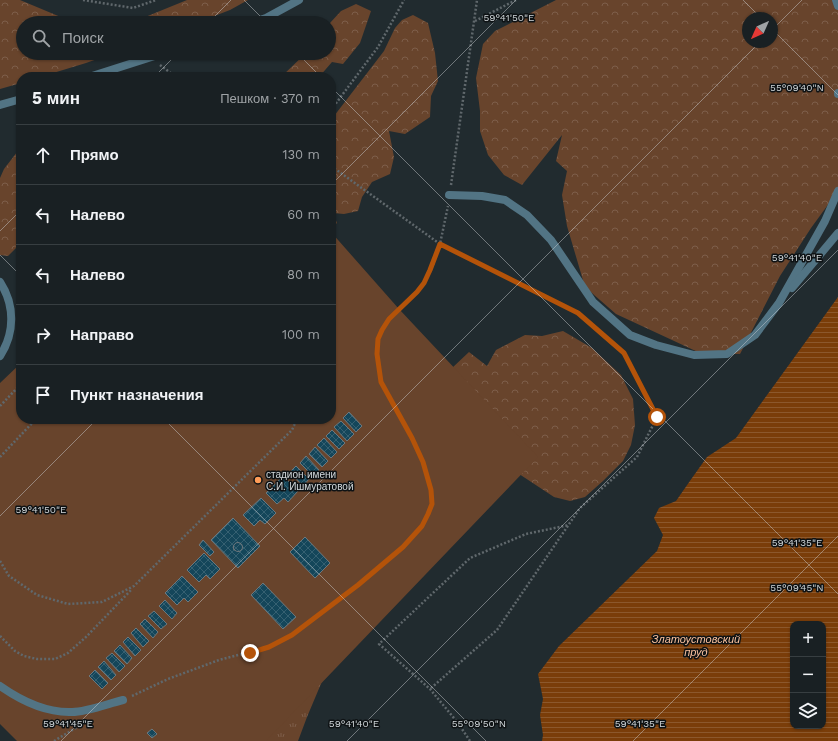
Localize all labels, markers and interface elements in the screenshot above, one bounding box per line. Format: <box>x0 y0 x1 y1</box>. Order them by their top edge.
text: 59°41'50"E <box>484 12 534 23</box>
north arrow <box>742 12 778 48</box>
search box <box>16 16 336 60</box>
icon: search <box>30 27 52 49</box>
text: Поиск <box>62 29 104 47</box>
text: 55°09'40"N <box>770 82 824 93</box>
text: 5 мин <box>32 88 80 108</box>
text: Пешком · 370 m <box>220 91 320 106</box>
icon: ahead <box>32 144 54 166</box>
text: Прямо <box>70 146 119 164</box>
text: 130 m <box>282 147 320 162</box>
icon: left <box>32 204 54 226</box>
text: Налево <box>70 206 125 224</box>
text: 60 m <box>287 207 320 222</box>
text: 59°41'40"E <box>772 252 822 263</box>
icon: left <box>32 264 54 286</box>
text: Налево <box>70 266 125 284</box>
text: 80 m <box>287 267 320 282</box>
icon: right <box>32 324 54 346</box>
text: Направо <box>70 326 134 344</box>
text: 100 m <box>282 327 320 342</box>
icon: arrive <box>32 384 54 406</box>
text: Пункт назначения <box>70 386 203 404</box>
route start <box>648 408 666 426</box>
place label: стадион имени С.И. Ишмуратовой <box>266 469 354 492</box>
marker: стадион имени С.И. Ишмуратовой <box>253 475 263 485</box>
text: 59°41'50"E <box>16 504 66 515</box>
text: 59°41'35"E <box>772 537 822 548</box>
text: 55°09'45"N <box>770 582 824 593</box>
map controls <box>790 621 826 729</box>
button: + <box>790 621 826 657</box>
water label: Златоустовский пруд <box>652 633 740 659</box>
route end <box>241 644 259 662</box>
button: − <box>790 657 826 693</box>
button: layers <box>790 693 826 729</box>
text: 59°41'45"E <box>43 718 93 729</box>
text: 59°41'40"E <box>329 718 379 729</box>
text: 55°09'50"N <box>452 718 506 729</box>
text: 59°41'35"E <box>615 718 665 729</box>

